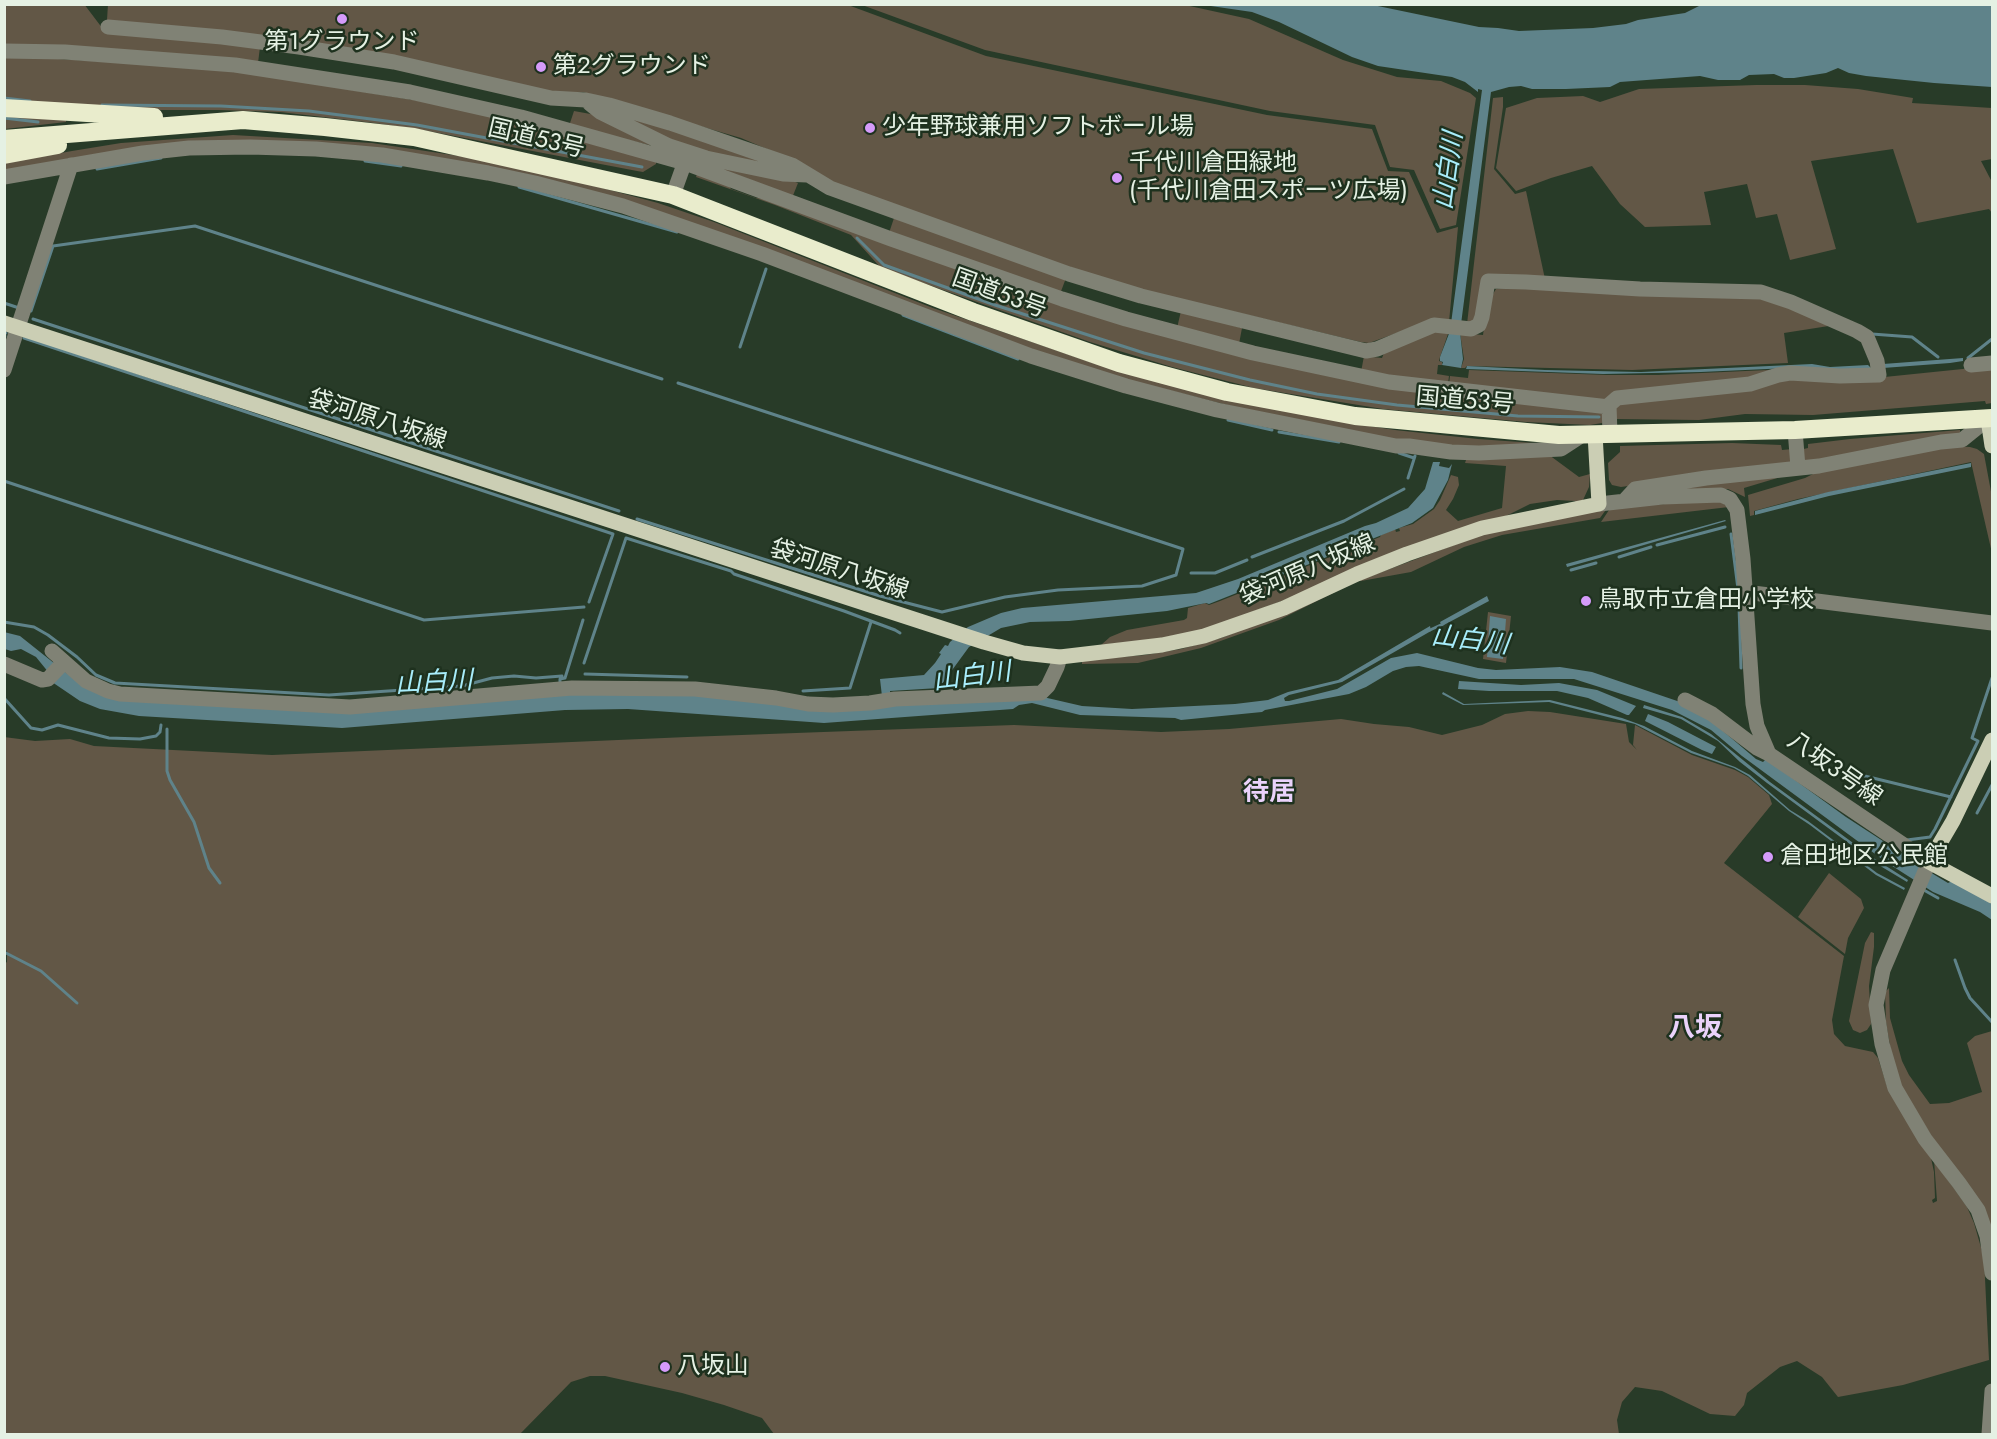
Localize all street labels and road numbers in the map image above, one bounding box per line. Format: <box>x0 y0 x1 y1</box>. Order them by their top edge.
street label: 国道53号 <box>485 115 587 165</box>
street label: 国道53号 <box>948 265 1050 325</box>
street label: 国道53号 <box>1415 383 1515 421</box>
street label: 袋河原八坂線 <box>304 385 450 457</box>
street label: 袋河原八坂線 <box>1236 530 1380 612</box>
street label: 袋河原八坂線 <box>766 535 912 607</box>
street label: 八坂3号線 <box>1781 727 1887 813</box>

